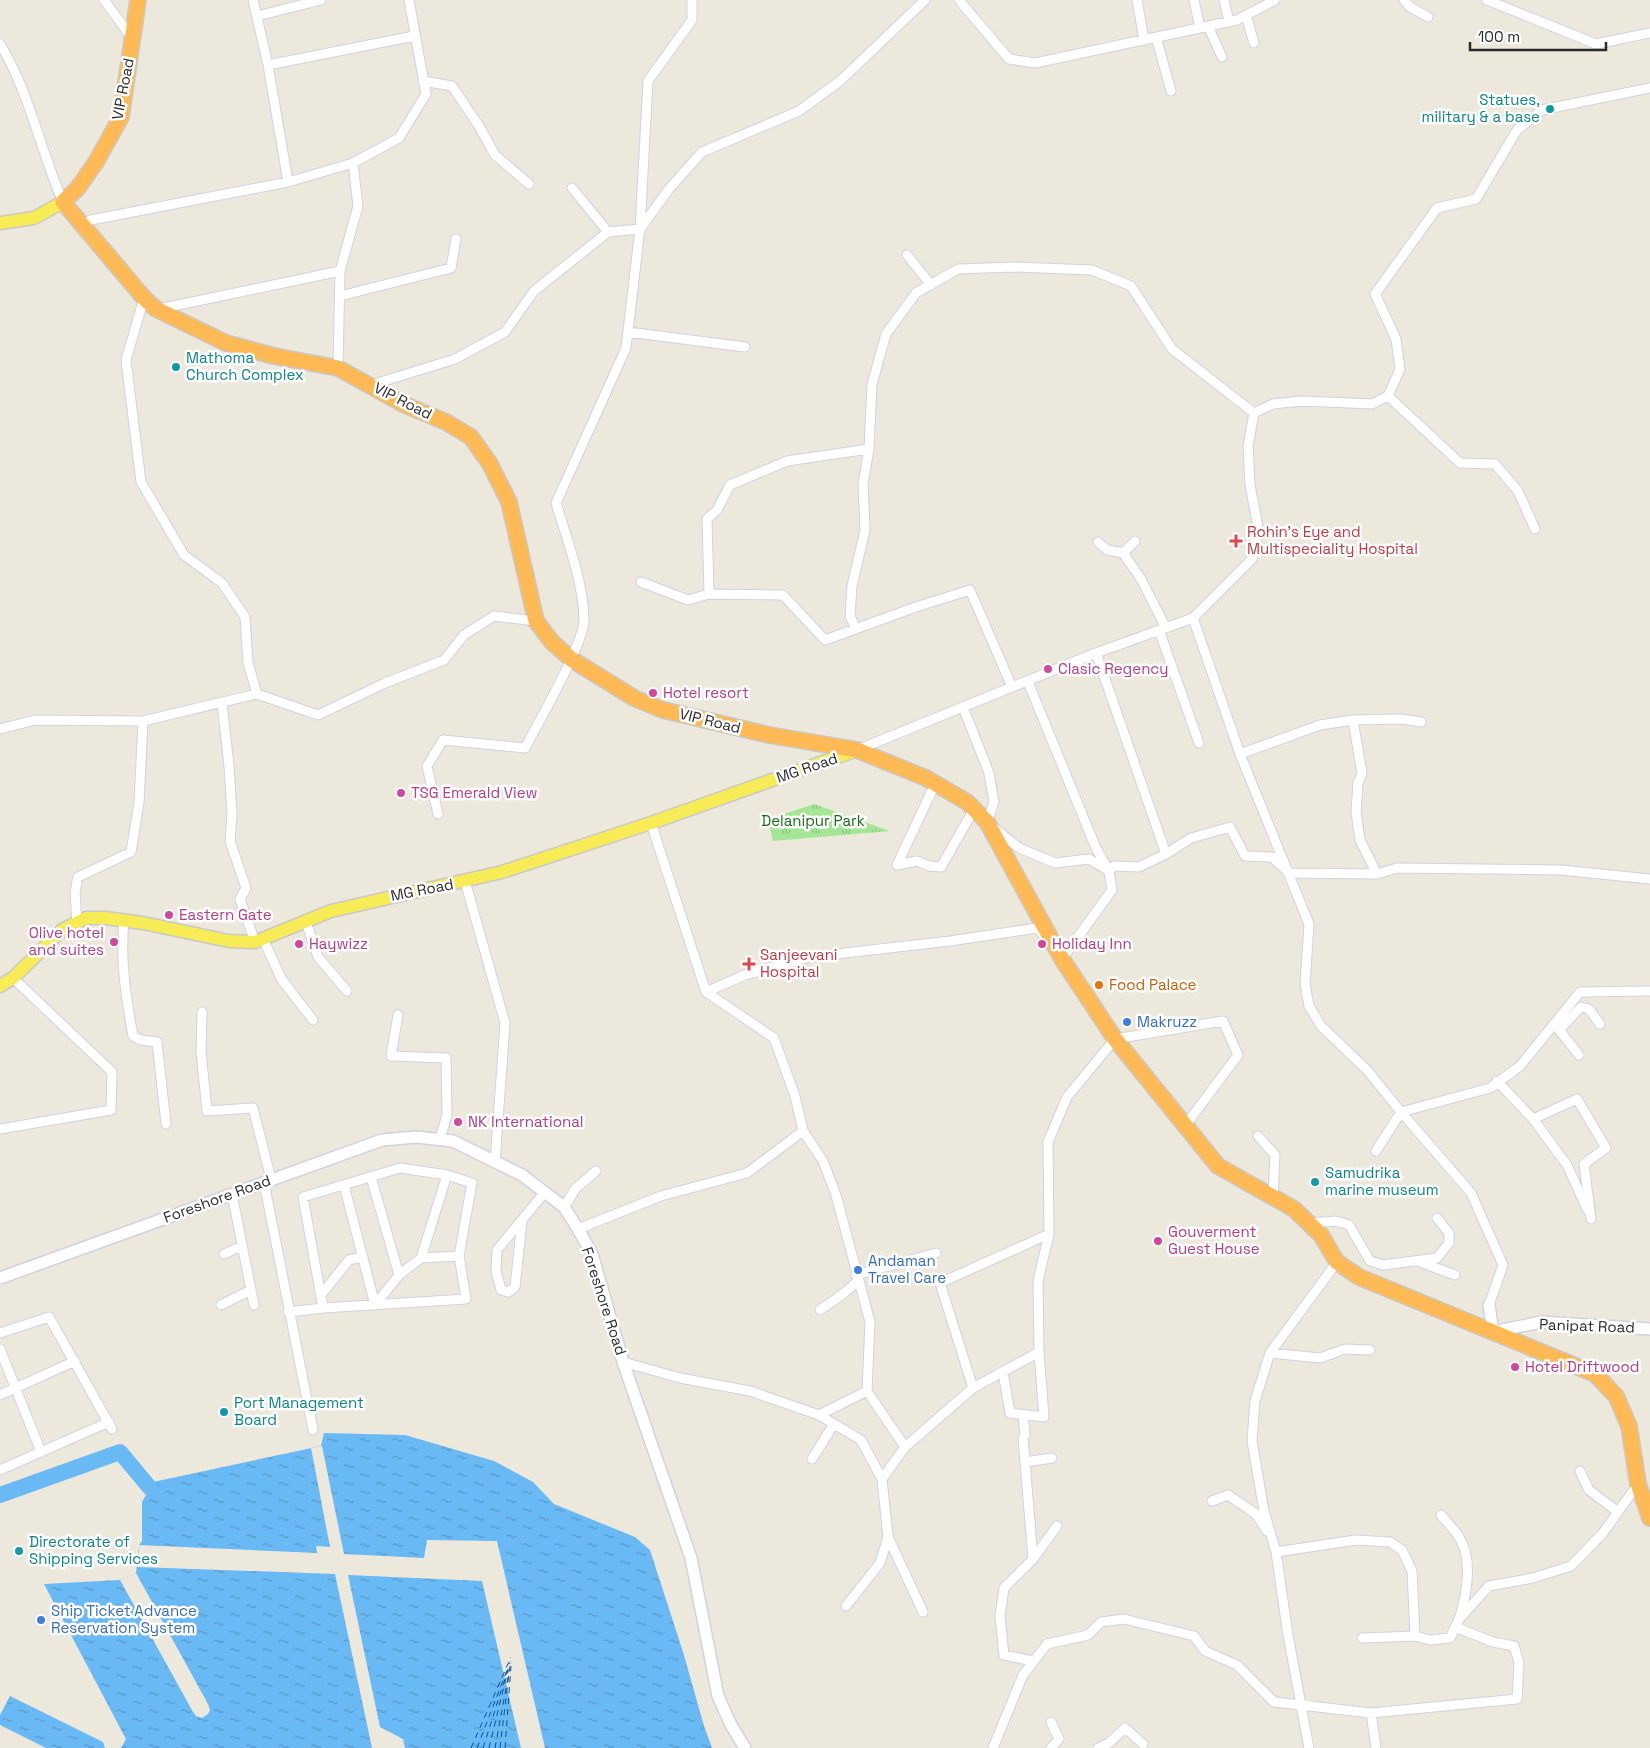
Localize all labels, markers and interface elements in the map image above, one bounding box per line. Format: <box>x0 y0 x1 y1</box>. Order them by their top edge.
scale bar <box>1470 20 1606 52</box>
text: 100 m <box>1478 27 1520 46</box>
street label: VIP Road <box>107 56 138 121</box>
place label: Statues, military & a base <box>1421 90 1540 126</box>
marker: Statues, military & a base <box>1544 103 1556 115</box>
place label: Mathoma Church Complex <box>186 348 304 384</box>
marker: Mathoma Church Complex <box>170 361 182 373</box>
street label: VIP Road <box>371 378 435 423</box>
place label: Rohin's Eye and Multispeciality Hospital <box>1247 522 1418 558</box>
marker: Rohin's Eye and Multispeciality Hospital <box>1229 534 1243 548</box>
place label: Clasic Regency <box>1058 659 1168 678</box>
marker: Clasic Regency <box>1042 663 1054 675</box>
place label: Hotel resort <box>663 683 749 702</box>
marker: Hotel resort <box>647 687 659 699</box>
street label: VIP Road <box>677 704 743 737</box>
street label: MG Road <box>774 748 840 787</box>
place label: TSG Emerald View <box>411 783 537 802</box>
marker: TSG Emerald View <box>395 787 407 799</box>
park label: Delanipur Park <box>761 811 865 830</box>
street label: MG Road <box>389 874 455 905</box>
place label: Eastern Gate <box>179 905 272 924</box>
marker: Eastern Gate <box>163 909 175 921</box>
place label: Olive hotel and suites <box>28 923 104 959</box>
place label: Haywizz <box>309 934 368 953</box>
place label: Holiday Inn <box>1052 934 1132 953</box>
marker: Olive hotel and suites <box>108 936 120 948</box>
marker: Haywizz <box>293 938 305 950</box>
marker: Holiday Inn <box>1036 938 1048 950</box>
place label: Sanjeevani Hospital <box>760 945 838 981</box>
marker: Sanjeevani Hospital <box>742 957 756 971</box>
place label: Food Palace <box>1109 975 1197 994</box>
marker: Food Palace <box>1093 979 1105 991</box>
place label: Makruzz <box>1137 1012 1197 1031</box>
marker: Makruzz <box>1121 1016 1133 1028</box>
place label: NK International <box>468 1112 583 1131</box>
marker: NK International <box>452 1116 464 1128</box>
place label: Samudrika marine museum <box>1325 1163 1439 1199</box>
street label: Foreshore Road <box>161 1170 273 1227</box>
marker: Samudrika marine museum <box>1309 1176 1321 1188</box>
place label: Gouverment Guest House <box>1168 1222 1260 1258</box>
marker: Gouverment Guest House <box>1152 1235 1164 1247</box>
street label: Foreshore Road <box>578 1244 631 1357</box>
place label: Andaman Travel Care <box>868 1251 946 1287</box>
marker: Andaman Travel Care <box>852 1264 864 1276</box>
street label: Panipat Road <box>1539 1314 1635 1337</box>
place label: Hotel Driftwood <box>1525 1357 1639 1376</box>
marker: Hotel Driftwood <box>1509 1361 1521 1373</box>
place label: Port Management Board <box>234 1393 364 1429</box>
marker: Port Management Board <box>218 1406 230 1418</box>
place label: Directorate of Shipping Services <box>29 1532 158 1568</box>
marker: Directorate of Shipping Services <box>13 1545 25 1557</box>
place label: Ship Ticket Advance Reservation System <box>51 1601 197 1637</box>
marker: Ship Ticket Advance Reservation System <box>35 1614 47 1626</box>

